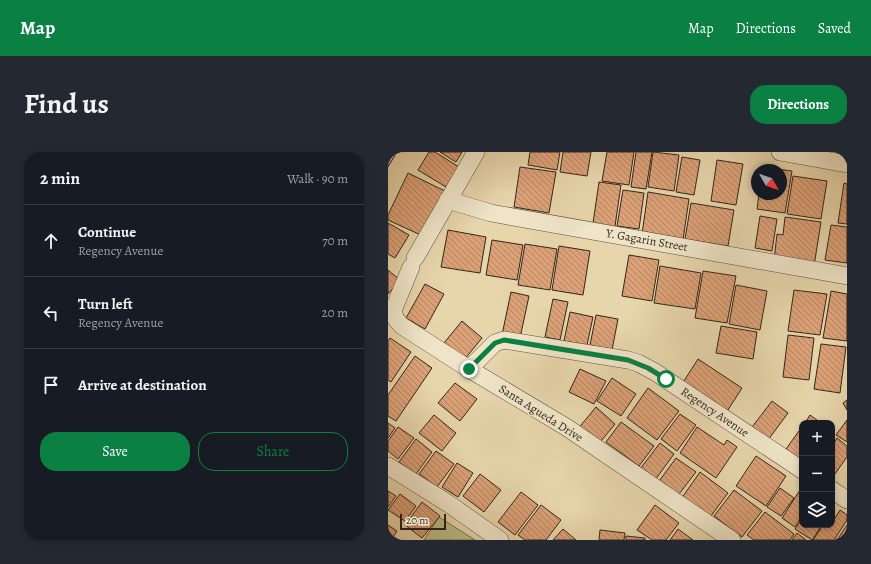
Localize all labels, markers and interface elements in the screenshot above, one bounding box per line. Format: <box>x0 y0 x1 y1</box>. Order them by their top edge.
text: Map <box>20 15 55 41</box>
text: Map <box>688 19 714 38</box>
text: Directions <box>736 19 796 38</box>
text: Saved <box>818 19 851 38</box>
text: Find us <box>24 85 109 123</box>
button: Directions <box>750 85 847 124</box>
north arrow <box>751 164 787 200</box>
text: 2 min <box>40 167 80 190</box>
text: Walk · 90 m <box>287 170 348 187</box>
text: Continue <box>78 222 136 242</box>
street label: Y. Gagarin Street <box>604 225 689 255</box>
icon: ahead <box>40 230 62 252</box>
text: 70 m <box>322 232 348 249</box>
text: Regency Avenue <box>78 242 163 259</box>
text: Turn left <box>78 294 133 314</box>
icon: left <box>40 302 62 324</box>
text: 20 m <box>322 304 348 321</box>
text: Regency Avenue <box>78 314 163 331</box>
route end <box>460 360 478 378</box>
route start <box>657 370 675 388</box>
icon: arrive <box>40 374 62 396</box>
text: Arrive at destination <box>78 375 207 395</box>
street label: Santa Agueda Drive <box>496 381 586 445</box>
street label: Regency Avenue <box>678 383 752 441</box>
map controls <box>799 420 835 528</box>
button: + <box>799 420 835 456</box>
button: Save <box>40 432 190 471</box>
button: Share <box>198 432 348 471</box>
button: − <box>799 456 835 492</box>
button: layers <box>799 492 835 528</box>
scale bar <box>400 512 446 531</box>
text: 20 m <box>406 513 428 528</box>

